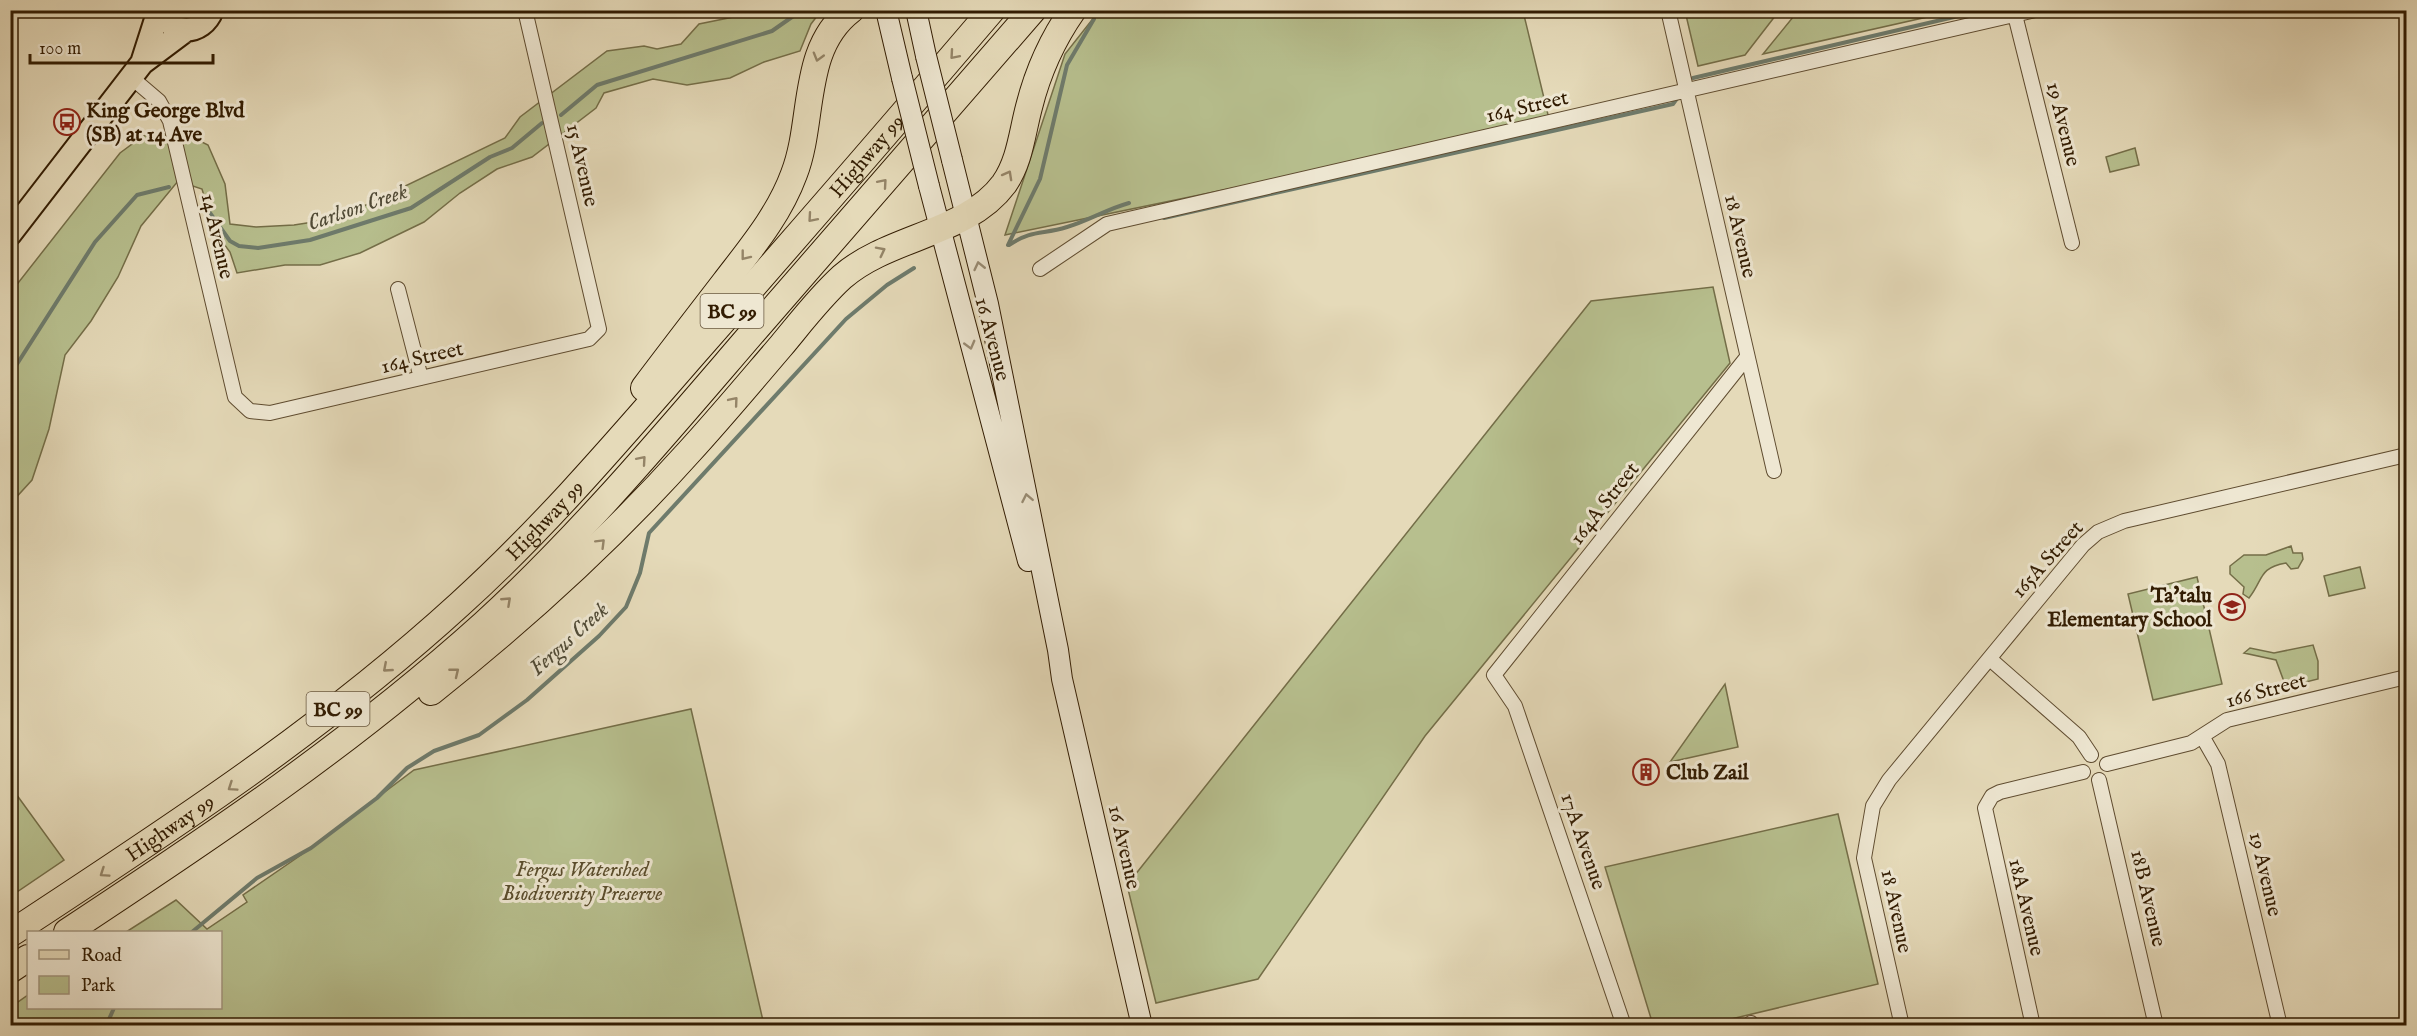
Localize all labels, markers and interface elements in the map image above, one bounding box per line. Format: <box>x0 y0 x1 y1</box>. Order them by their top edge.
scale bar <box>30 27 213 65</box>
text: 100 m <box>39 38 81 61</box>
one-way arrow <box>950 48 961 59</box>
one-way arrow <box>813 51 825 61</box>
street label: 19 Avenue <box>2039 79 2086 170</box>
street label: 164 Street <box>1484 85 1571 130</box>
place label: King George Blvd (SB) at 14 Ave <box>86 98 245 149</box>
bus stop icon: King George Blvd (SB) at 14 Ave <box>52 107 82 137</box>
street label: Highway 99 <box>824 110 911 204</box>
street label: 15 Avenue <box>559 121 604 210</box>
one-way arrow <box>1001 171 1012 182</box>
water label: Carlson Creek <box>304 178 412 238</box>
one-way arrow <box>876 179 887 190</box>
street label: 14 Avenue <box>194 191 240 282</box>
street label: 18 Avenue <box>1717 192 1762 281</box>
one-way arrow <box>808 211 819 222</box>
one-way arrow <box>875 247 886 258</box>
one-way arrow <box>742 249 753 260</box>
one-way arrow <box>973 261 986 271</box>
road number: BC 99 <box>700 294 764 328</box>
street label: 16 Avenue <box>967 295 1016 384</box>
street label: 164 Street <box>379 336 466 381</box>
one-way arrow <box>963 339 975 350</box>
one-way arrow <box>727 397 738 408</box>
one-way arrow <box>635 456 646 467</box>
street label: 164A Street <box>1564 457 1646 551</box>
street label: Highway 99 <box>501 475 591 567</box>
one-way arrow <box>1021 493 1034 503</box>
street label: 165A Street <box>2006 516 2090 604</box>
one-way arrow <box>594 539 605 550</box>
place label: Ta'talu Elementary School <box>2047 583 2213 634</box>
school or university icon: Ta'talu Elementary School <box>2217 592 2247 622</box>
water label: Fergus Creek <box>524 596 615 682</box>
one-way arrow <box>500 598 511 609</box>
one-way arrow <box>383 661 394 672</box>
street label: 166 Street <box>2223 668 2310 715</box>
one-way arrow <box>448 669 459 680</box>
road number: BC 99 <box>306 692 370 726</box>
building icon: Club Zail <box>1631 757 1661 787</box>
place label: Club Zail <box>1666 760 1750 787</box>
one-way arrow <box>228 780 239 791</box>
street label: Highway 99 <box>121 789 221 869</box>
street label: 17A Avenue <box>1553 790 1612 894</box>
street label: 16 Avenue <box>1101 803 1146 892</box>
street label: 19 Avenue <box>2242 830 2287 919</box>
street label: 18B Avenue <box>2123 847 2172 950</box>
street label: 18A Avenue <box>2001 856 2050 959</box>
park label: Fergus Watershed Biodiversity Preserve <box>502 857 662 908</box>
one-way arrow <box>100 865 110 877</box>
street label: 18 Avenue <box>1874 867 1918 956</box>
legend <box>27 931 222 1009</box>
text: Road <box>81 945 122 968</box>
text: Park <box>81 975 116 998</box>

